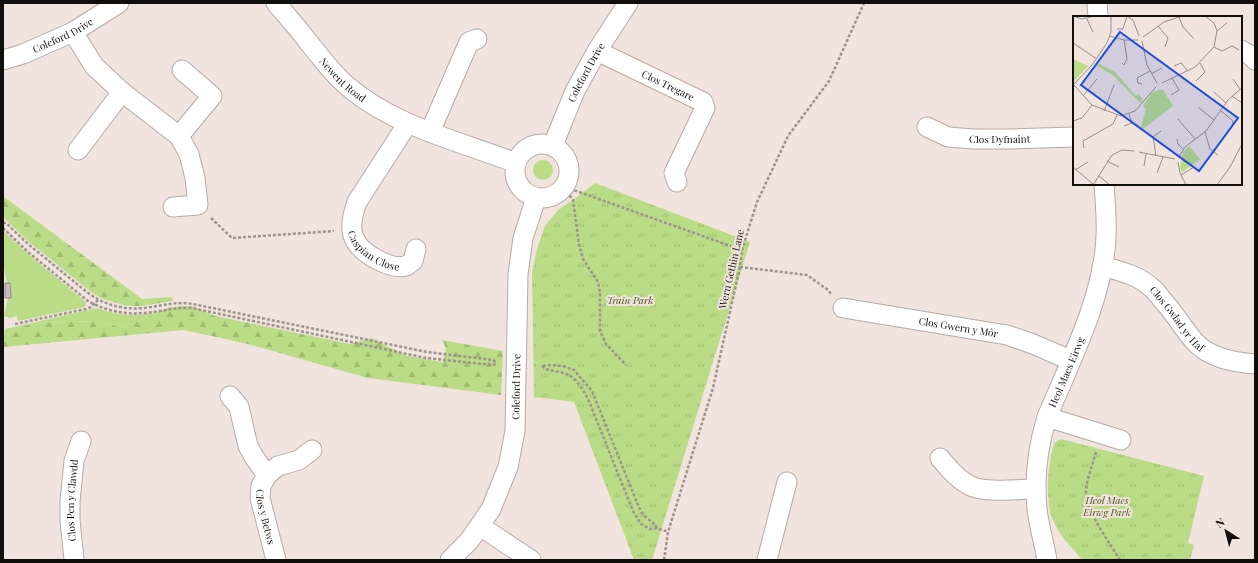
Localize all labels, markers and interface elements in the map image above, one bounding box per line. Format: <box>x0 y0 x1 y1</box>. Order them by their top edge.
street label: Coleford Drive <box>30 14 96 56</box>
inset map <box>1073 16 1242 185</box>
street label: Coleford Drive <box>564 40 608 104</box>
street label: Newent Road <box>317 55 369 105</box>
street label: Clos Tregare <box>640 67 697 104</box>
street label: Clos Dyfnaint <box>969 131 1031 146</box>
street label: Wern Gethin Lane <box>715 228 747 311</box>
street label: Caspian Close <box>345 229 400 274</box>
street label: Clos Gwlad yr Haf <box>1147 283 1208 355</box>
park label: Train Park <box>607 293 653 307</box>
street label: Clos Gwern y Môr <box>918 314 1000 341</box>
street label: Heol Maes Eirwg <box>1045 334 1088 410</box>
street label: Coleford Drive <box>508 354 523 420</box>
street label: Clos Pen y Clawdd <box>63 458 81 542</box>
street label: Clos y Betws <box>253 489 279 546</box>
park label: Heol Maes Eirwg Park <box>1082 493 1131 519</box>
north arrow <box>1206 511 1246 551</box>
text: N <box>1212 514 1227 531</box>

